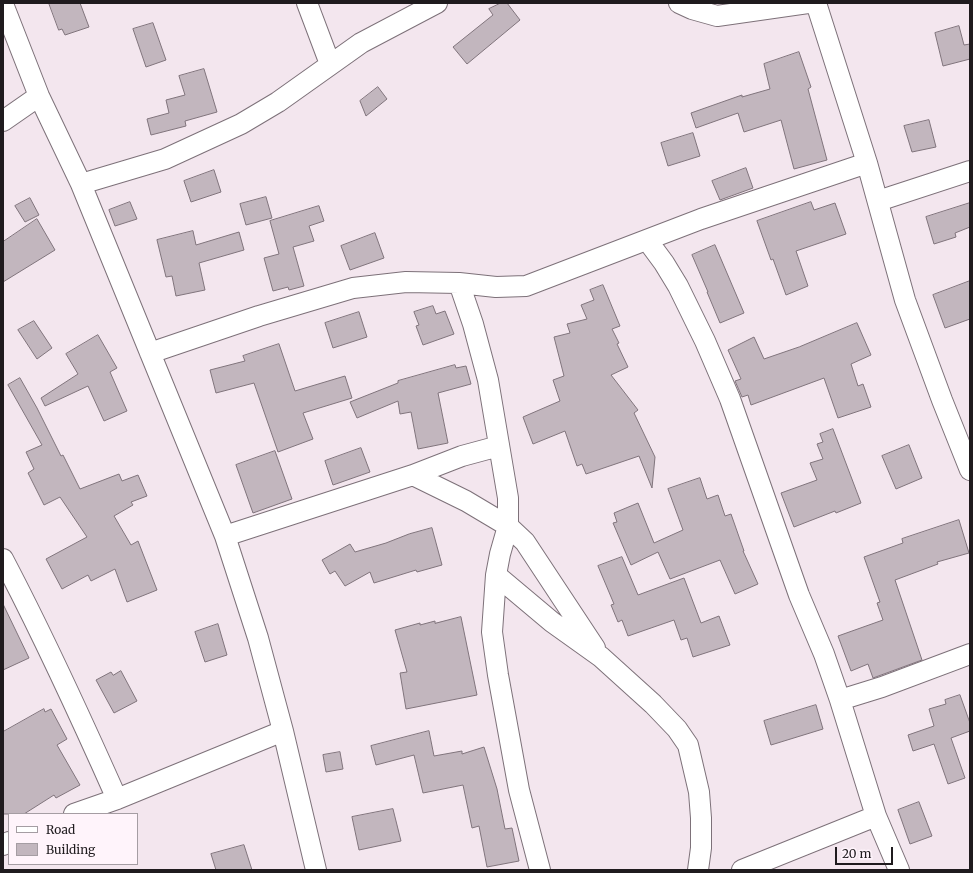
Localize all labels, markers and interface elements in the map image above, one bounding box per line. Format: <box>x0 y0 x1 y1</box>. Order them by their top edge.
legend <box>8 813 138 865</box>
text: Road <box>46 822 75 837</box>
scale bar <box>837 839 895 865</box>
text: Building <box>46 842 95 857</box>
text: 20 m <box>842 846 871 861</box>

